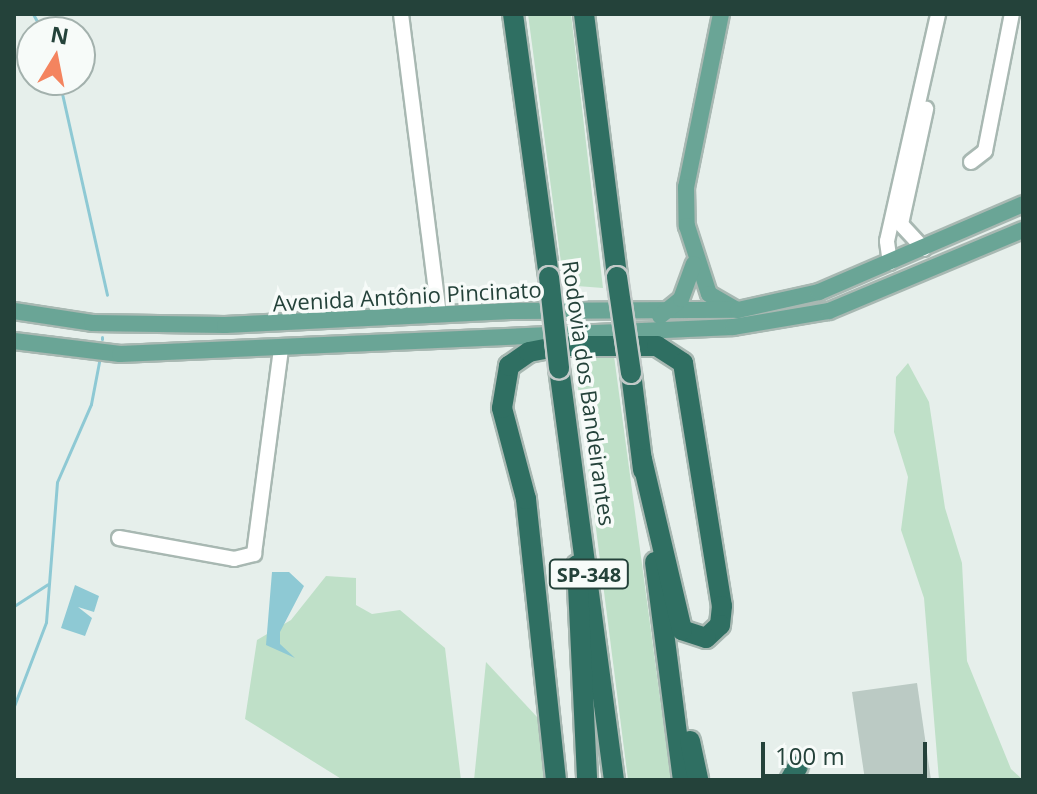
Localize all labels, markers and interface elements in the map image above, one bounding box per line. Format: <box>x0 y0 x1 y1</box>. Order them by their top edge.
north arrow <box>16 16 96 96</box>
text: N <box>48 18 71 51</box>
street label: Rodovia dos Bandeirantes <box>557 259 621 527</box>
street label: Avenida Antônio Pincinato <box>272 276 542 316</box>
road number: SP-348 <box>547 558 631 590</box>
scale bar <box>765 726 931 776</box>
text: 100 m <box>775 739 845 772</box>

